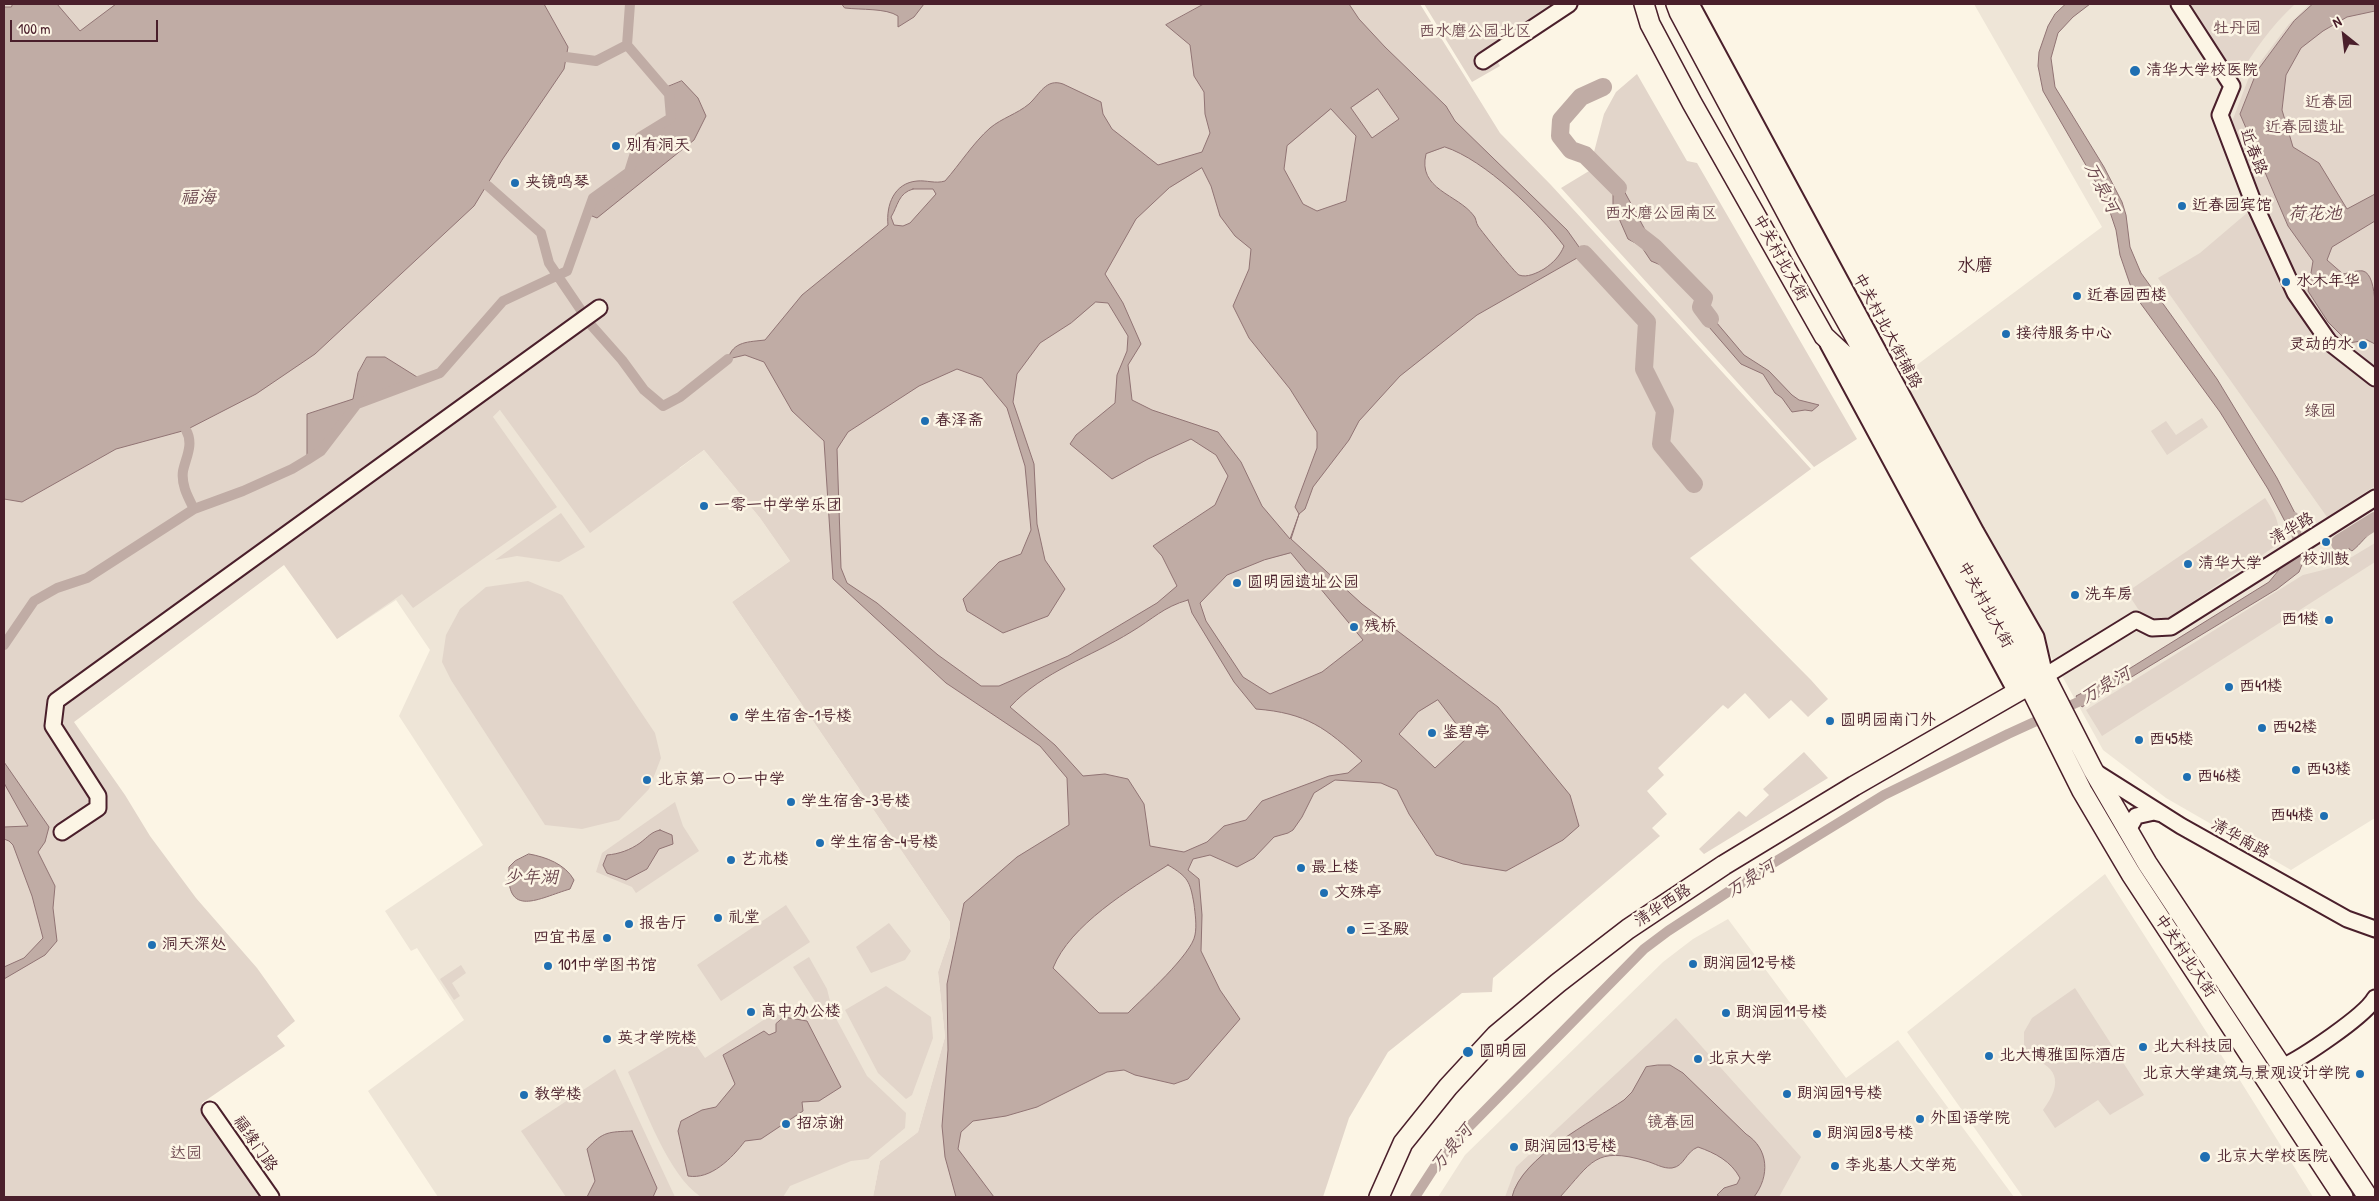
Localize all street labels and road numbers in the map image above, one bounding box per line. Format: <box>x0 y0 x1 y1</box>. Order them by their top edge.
street label: 近春路 <box>2235 126 2271 178</box>
street label: 中关村北大街 <box>1748 211 1812 305</box>
street label: 中关村北大街辅路 <box>1848 270 1926 392</box>
street label: 清华路 <box>2266 509 2318 549</box>
street label: 中关村北大街 <box>1953 558 2017 652</box>
street label: 清华南路 <box>2207 815 2273 863</box>
street label: 清华西路 <box>1631 881 1695 931</box>
street label: 中关村北大街 <box>2150 911 2220 1001</box>
street label: 福缘门路 <box>229 1112 281 1176</box>

